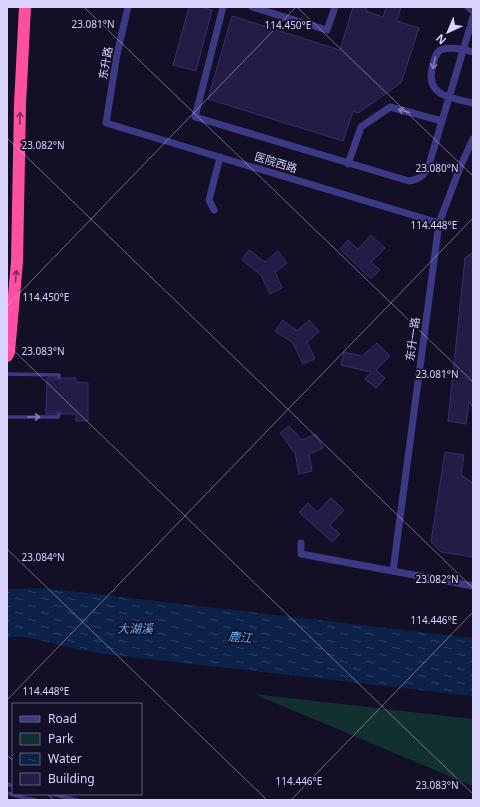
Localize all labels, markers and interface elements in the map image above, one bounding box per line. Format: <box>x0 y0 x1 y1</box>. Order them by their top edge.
north arrow <box>428 12 468 52</box>
text: 23.081°N <box>71 17 115 31</box>
text: 114.450°E <box>265 18 311 32</box>
text: N <box>432 31 449 48</box>
street label: 东升路 <box>95 45 115 81</box>
one-way arrow <box>429 56 437 69</box>
one-way arrow <box>398 107 411 114</box>
one-way arrow <box>16 112 23 125</box>
text: 23.082°N <box>21 138 65 152</box>
street label: 医院西路 <box>253 148 299 176</box>
text: 23.080°N <box>415 161 459 175</box>
text: 114.448°E <box>411 218 457 232</box>
one-way arrow <box>12 270 19 283</box>
text: 114.450°E <box>23 290 69 304</box>
street label: 东升一路 <box>402 316 422 362</box>
text: 23.083°N <box>21 344 65 358</box>
text: 23.081°N <box>415 367 459 381</box>
one-way arrow <box>27 413 40 421</box>
text: 23.084°N <box>21 550 65 564</box>
text: 23.082°N <box>415 572 459 586</box>
text: 114.446°E <box>411 613 457 627</box>
water label: 大湖溪 <box>117 620 155 637</box>
water label: 鹿江 <box>227 627 255 647</box>
text: 114.448°E <box>23 684 69 698</box>
legend <box>12 703 142 795</box>
text: Road <box>48 710 77 727</box>
text: Park <box>48 730 74 747</box>
text: Water <box>48 750 82 767</box>
text: Building <box>48 770 95 787</box>
text: 114.446°E <box>276 774 322 788</box>
text: 23.083°N <box>415 778 459 792</box>

